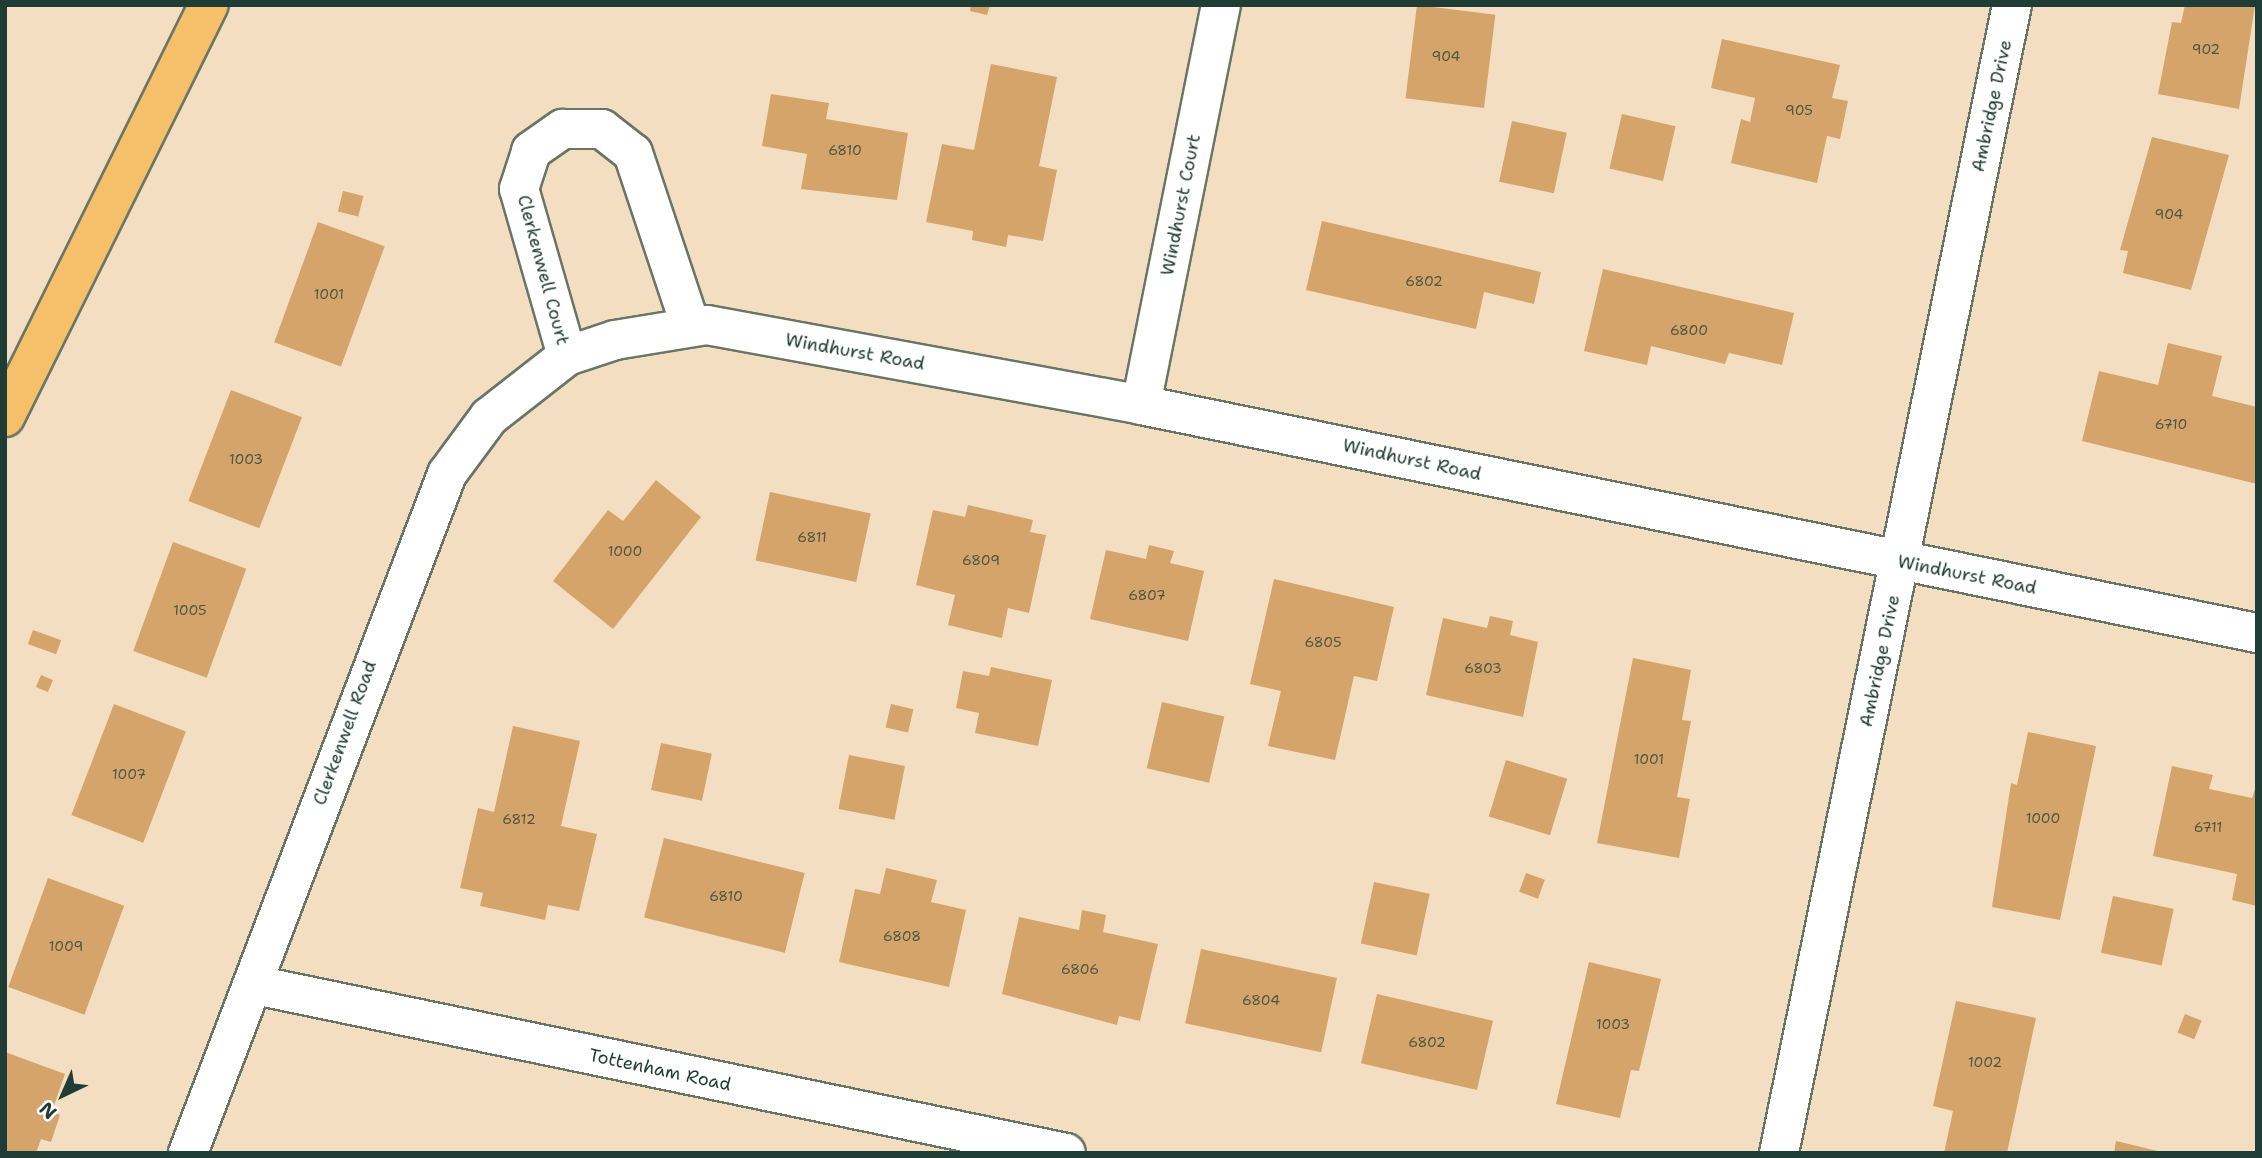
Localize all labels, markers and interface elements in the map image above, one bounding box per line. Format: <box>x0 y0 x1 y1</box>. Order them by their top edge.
street label: Ambridge Drive <box>1967 38 2017 174</box>
house number: 902 <box>2192 41 2220 57</box>
house number: 904 <box>1432 48 1460 64</box>
house number: 905 <box>1785 102 1813 118</box>
street label: Windhurst Court <box>1157 132 1205 278</box>
house number: 6810 <box>828 142 862 158</box>
street label: Clerkenwell Court <box>513 193 573 347</box>
house number: 904 <box>2155 206 2183 222</box>
house number: 6802 <box>1405 273 1443 289</box>
house number: 1001 <box>314 286 344 302</box>
house number: 6800 <box>1670 322 1708 338</box>
street label: Windhurst Road <box>784 329 926 375</box>
house number: 6710 <box>2155 416 2187 432</box>
street label: Windhurst Road <box>1341 435 1483 485</box>
house number: 1003 <box>229 451 263 467</box>
house number: 6811 <box>797 529 827 545</box>
house number: 1000 <box>608 543 642 559</box>
street label: Windhurst Road <box>1896 551 2038 599</box>
house number: 6809 <box>962 552 1000 568</box>
house number: 6807 <box>1128 587 1166 603</box>
street label: Ambridge Drive <box>1855 593 1905 729</box>
house number: 1005 <box>173 602 207 618</box>
house number: 6805 <box>1305 634 1341 650</box>
street label: Clerkenwell Road <box>309 658 381 808</box>
house number: 6803 <box>1464 660 1502 676</box>
house number: 1001 <box>1634 751 1664 767</box>
house number: 1007 <box>112 766 146 782</box>
house number: 1000 <box>2026 810 2060 826</box>
house number: 6812 <box>502 811 536 827</box>
house number: 6711 <box>2194 819 2222 835</box>
house number: 6810 <box>709 888 743 904</box>
house number: 6808 <box>883 928 921 944</box>
house number: 1009 <box>49 938 83 954</box>
house number: 6806 <box>1061 961 1099 977</box>
house number: 6804 <box>1242 992 1280 1008</box>
house number: 1003 <box>1596 1016 1630 1032</box>
house number: 6802 <box>1408 1034 1446 1050</box>
street label: Tottenham Road <box>587 1044 733 1096</box>
house number: 1002 <box>1968 1054 2002 1070</box>
north arrow <box>28 1060 98 1130</box>
text: N <box>34 1096 62 1125</box>

